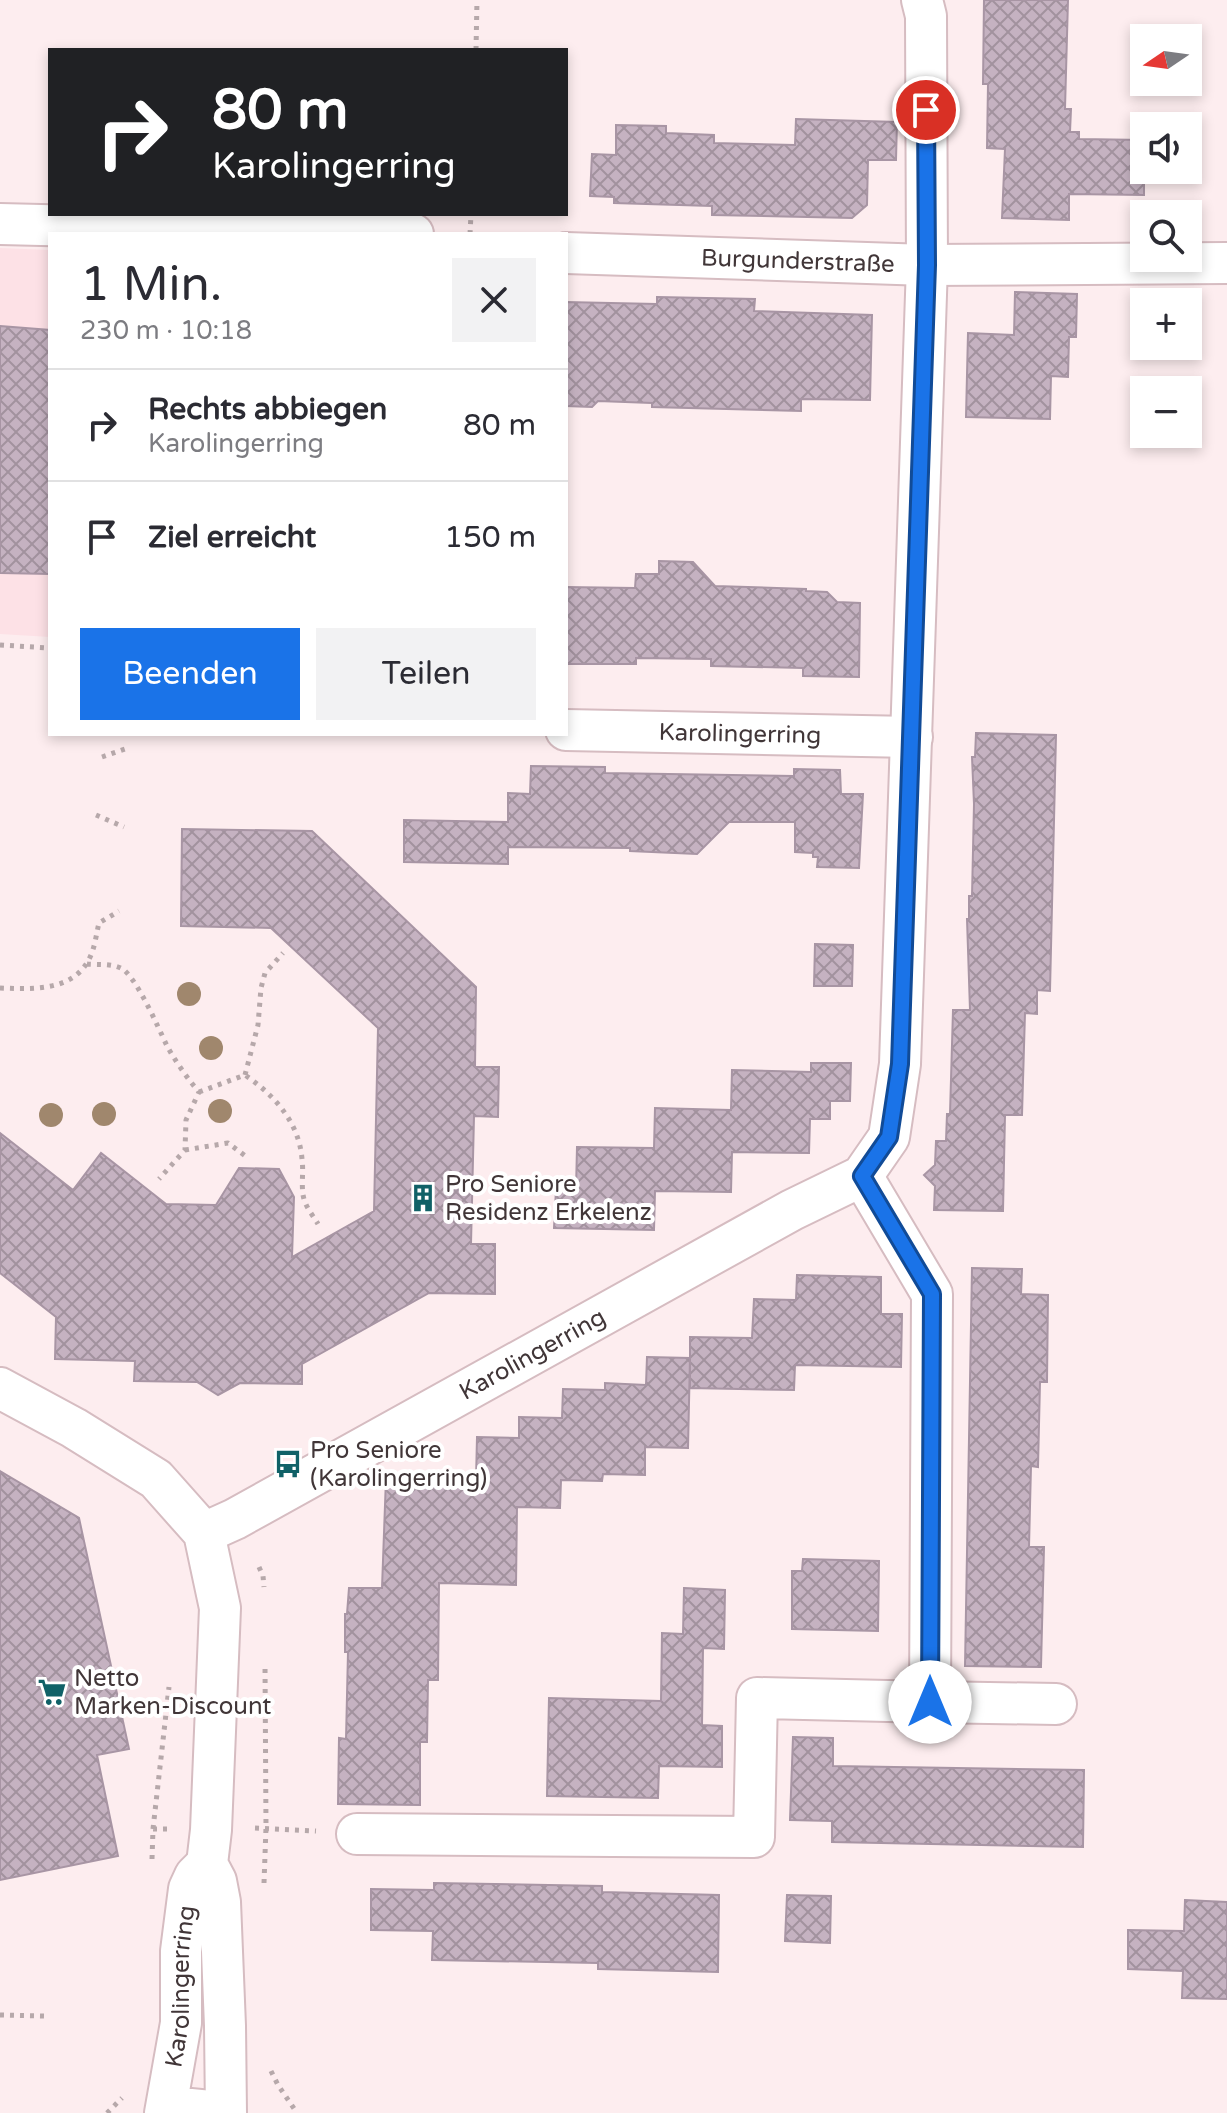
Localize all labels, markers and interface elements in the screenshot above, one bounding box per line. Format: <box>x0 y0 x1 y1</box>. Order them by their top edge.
north arrow <box>1130 24 1202 96</box>
map controls <box>1130 24 1202 448</box>
pin <box>892 76 960 144</box>
text: 80 m <box>212 77 348 144</box>
icon: right <box>80 80 184 184</box>
icon: arrive <box>904 88 948 132</box>
button: sound <box>1130 112 1202 184</box>
text: Karolingerring <box>212 145 456 188</box>
button: search <box>1130 200 1202 272</box>
street label: Burgunderstraße <box>701 243 895 279</box>
text: 1 Min. <box>80 256 222 314</box>
button: close <box>452 258 536 342</box>
button: + <box>1130 288 1202 360</box>
text: 230 m · 10:18 <box>80 315 252 346</box>
button: − <box>1130 376 1202 448</box>
text: Rechts abbiegen <box>148 391 387 428</box>
icon: right <box>80 403 124 447</box>
text: 80 m <box>463 407 536 444</box>
text: Karolingerring <box>148 428 324 459</box>
icon: arrive <box>80 515 124 559</box>
text: Ziel erreicht <box>148 519 316 556</box>
text: 150 m <box>444 519 536 556</box>
button: Beenden <box>80 628 300 720</box>
button: Teilen <box>316 628 536 720</box>
street label: Karolingerring <box>658 718 822 750</box>
place label: Pro Seniore Residenz Erkelenz <box>445 1170 652 1227</box>
building icon: Pro Seniore Residenz Erkelenz <box>408 1183 438 1213</box>
street label: Karolingerring <box>454 1302 611 1407</box>
place label: Pro Seniore (Karolingerring) <box>310 1436 487 1493</box>
bus stop icon: Pro Seniore (Karolingerring) <box>273 1449 303 1479</box>
position arrow <box>888 1660 972 1744</box>
place label: Netto Marken-Discount <box>74 1664 271 1721</box>
supermarket icon: Netto Marken-Discount <box>37 1677 67 1707</box>
street label: Karolingerring <box>159 1904 202 2070</box>

